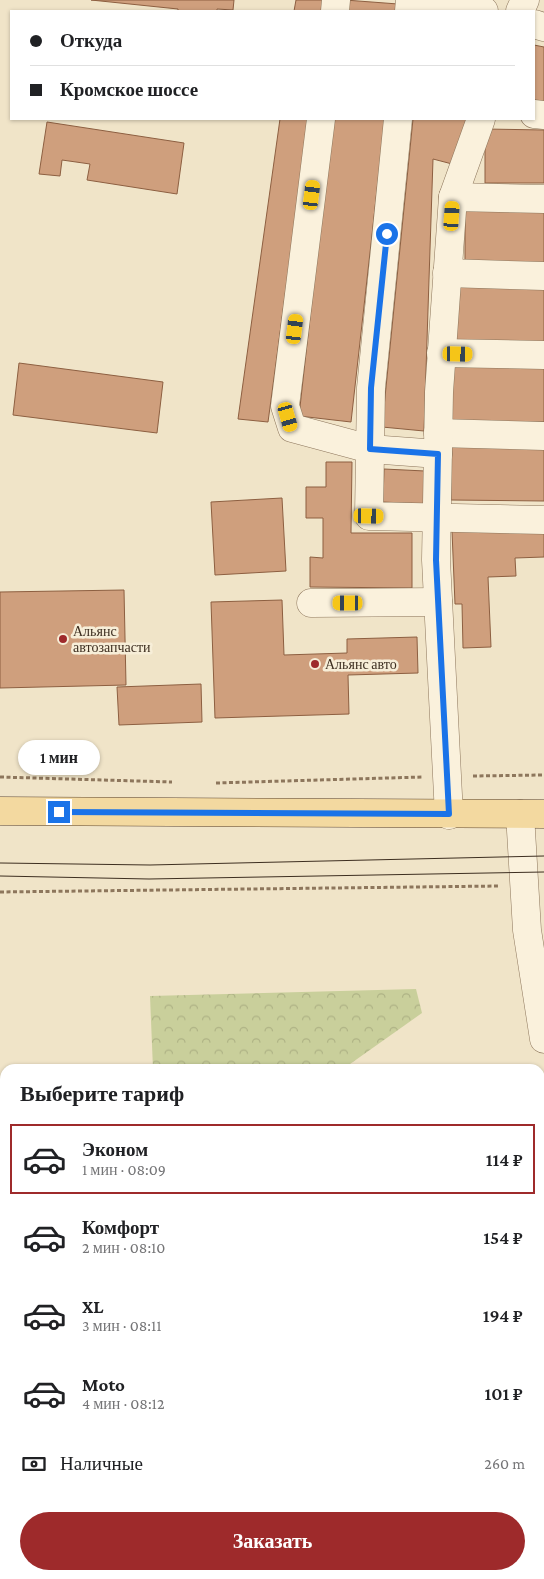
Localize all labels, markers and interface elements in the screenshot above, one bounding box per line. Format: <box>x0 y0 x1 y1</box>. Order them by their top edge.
text: Откуда <box>60 30 122 51</box>
text: Кромское шоссе <box>60 79 198 100</box>
car <box>302 179 321 211</box>
car <box>443 201 460 231</box>
route start <box>376 223 398 245</box>
car <box>285 313 304 345</box>
car <box>442 346 473 362</box>
car <box>276 401 299 433</box>
car <box>353 508 384 524</box>
car <box>333 596 363 611</box>
place label: Альянс автозапчасти <box>73 623 151 655</box>
marker: Альянс автозапчасти <box>57 633 69 645</box>
place label: Альянс авто <box>325 656 397 672</box>
marker: Альянс авто <box>309 658 321 670</box>
callout: 1 мин <box>18 740 100 774</box>
text: 1 мин <box>40 749 78 766</box>
route end <box>48 801 70 823</box>
text: Выберите тариф <box>20 1081 184 1106</box>
icon: car <box>22 1137 67 1182</box>
text: Эконом <box>82 1139 148 1160</box>
text: 114 ₽ <box>486 1149 523 1170</box>
text: 1 мин · 08:09 <box>82 1161 166 1178</box>
icon: car <box>22 1215 67 1260</box>
text: Комфорт <box>82 1217 159 1238</box>
text: 154 ₽ <box>483 1227 523 1248</box>
text: 2 мин · 08:10 <box>82 1239 165 1256</box>
icon: car <box>22 1293 67 1338</box>
text: XL <box>82 1296 104 1317</box>
text: 194 ₽ <box>483 1305 523 1326</box>
text: 3 мин · 08:11 <box>82 1317 162 1334</box>
icon: car <box>22 1371 67 1416</box>
text: Moto <box>82 1374 125 1395</box>
text: 101 ₽ <box>484 1383 523 1404</box>
text: 4 мин · 08:12 <box>82 1395 165 1412</box>
icon: cash <box>20 1450 48 1478</box>
text: Наличные <box>60 1453 143 1474</box>
text: 260 m <box>484 1455 525 1472</box>
button: Заказать <box>20 1512 525 1570</box>

